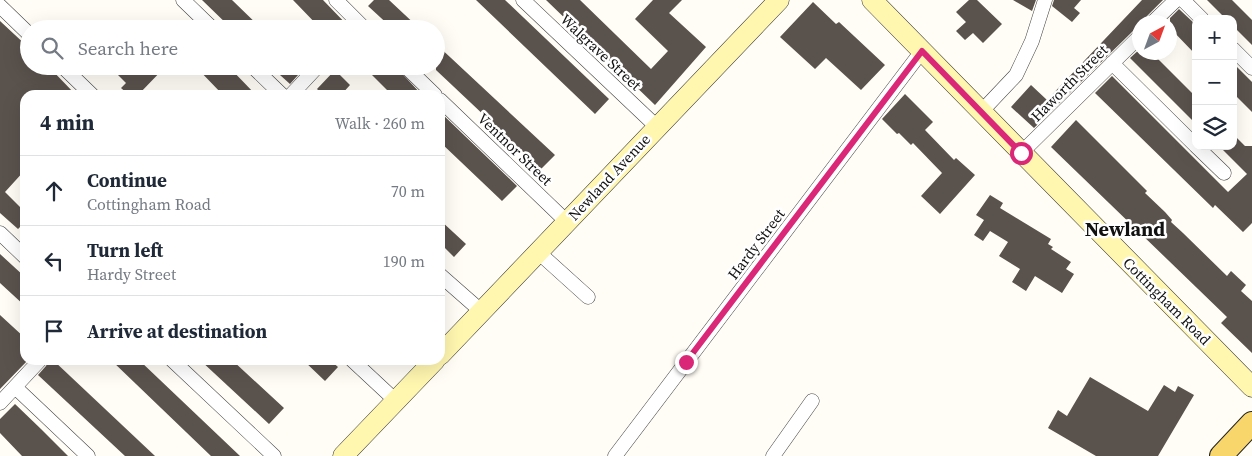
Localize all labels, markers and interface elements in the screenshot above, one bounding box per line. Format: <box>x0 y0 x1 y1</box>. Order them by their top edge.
street label: Walgrave Street <box>556 9 646 95</box>
north arrow <box>1132 15 1177 60</box>
map controls <box>1192 15 1237 150</box>
button: + <box>1192 15 1237 60</box>
search box <box>20 20 445 75</box>
icon: search <box>38 34 66 62</box>
text: Search here <box>78 35 178 61</box>
street label: Haworth Street <box>1026 40 1112 126</box>
button: − <box>1192 60 1237 105</box>
button: layers <box>1192 105 1237 150</box>
text: 4 min <box>40 108 95 137</box>
street label: Ventnor Street <box>473 108 557 190</box>
text: Walk · 260 m <box>335 112 425 134</box>
street label: Newland Avenue <box>563 129 655 225</box>
route start <box>1010 142 1033 165</box>
text: Continue <box>87 167 167 193</box>
icon: ahead <box>40 177 68 205</box>
text: 70 m <box>391 180 425 202</box>
text: Cottingham Road <box>87 193 211 215</box>
street label: Hardy Street <box>722 204 790 284</box>
district label: Newland <box>1085 215 1165 243</box>
text: Turn left <box>87 237 163 263</box>
icon: left <box>40 247 68 275</box>
text: 190 m <box>383 250 425 272</box>
street label: Cottingham Road <box>1118 252 1216 350</box>
text: Hardy Street <box>87 263 176 285</box>
icon: arrive <box>40 317 68 345</box>
text: Arrive at destination <box>87 318 267 344</box>
route end <box>675 351 698 374</box>

